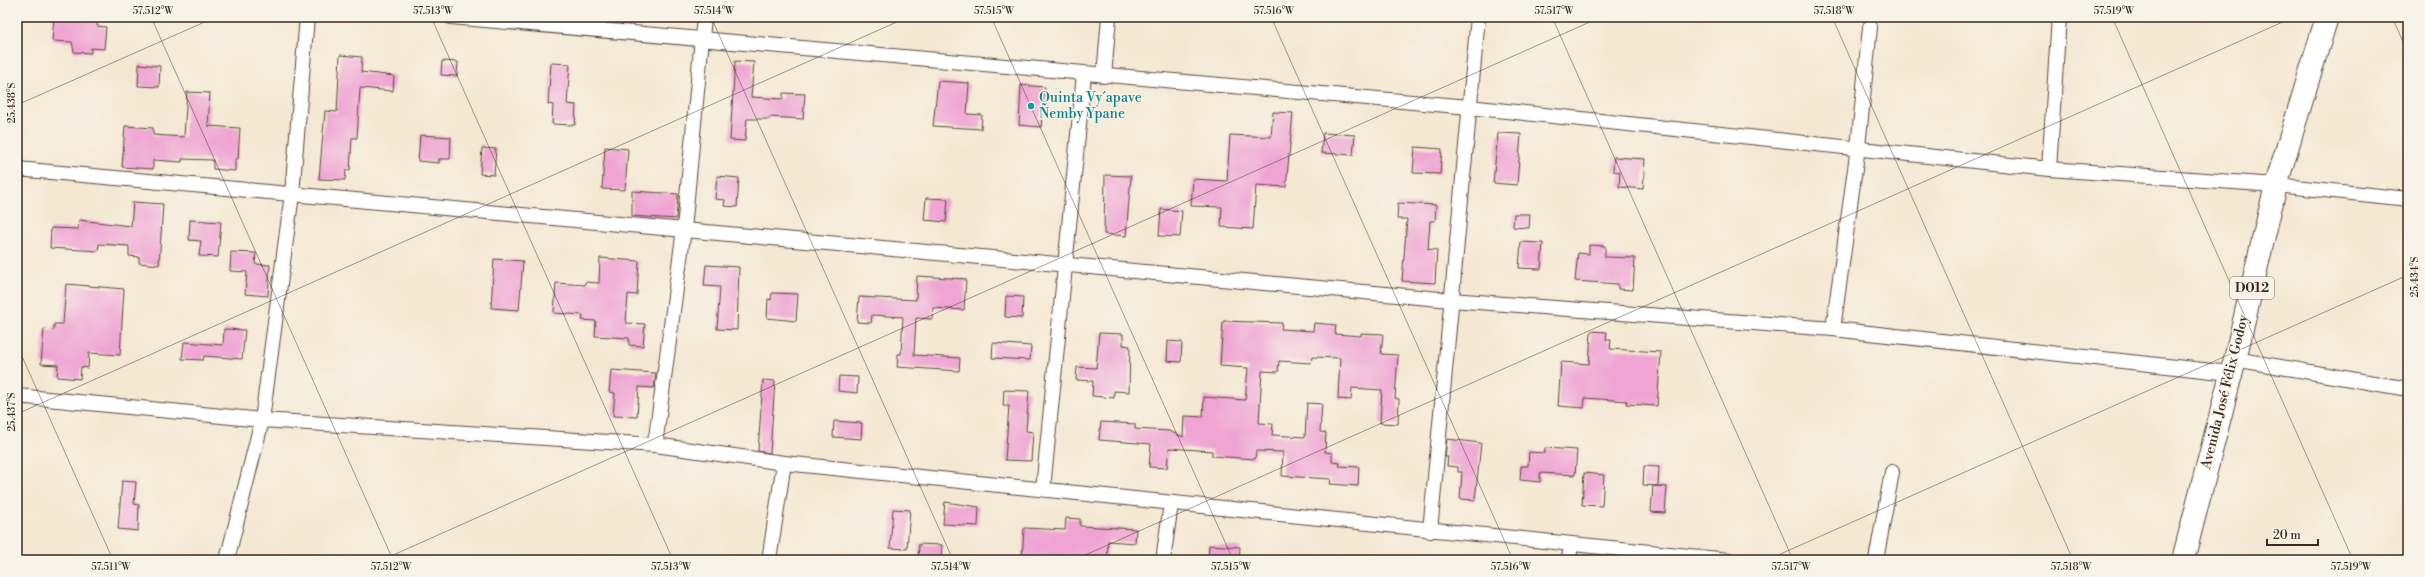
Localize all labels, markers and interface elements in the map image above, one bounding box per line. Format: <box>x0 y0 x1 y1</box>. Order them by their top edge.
text: 57.512°W <box>133 5 174 17</box>
text: 57.513°W <box>413 5 454 17</box>
text: 57.514°W <box>694 5 735 17</box>
text: 57.515°W <box>974 5 1015 17</box>
text: 57.516°W <box>1254 5 1295 17</box>
text: 57.517°W <box>1534 5 1575 17</box>
text: 57.518°W <box>1814 5 1855 17</box>
text: 57.519°W <box>2094 5 2135 17</box>
text: 25.438°S <box>6 83 18 123</box>
place label: Quinta Vy´apave Ñemby Ypane <box>1039 89 1142 123</box>
marker: Quinta Vy´apave Ñemby Ypane <box>1026 101 1036 111</box>
text: 25.434°S <box>2409 257 2421 297</box>
road number: D012 <box>2230 277 2274 299</box>
street label: Avenida José Félix Godoy <box>2197 313 2253 472</box>
text: 25.437°S <box>6 392 18 432</box>
scale bar <box>2267 521 2318 547</box>
text: 20 m <box>2273 528 2301 543</box>
text: 57.511°W <box>91 561 132 573</box>
text: 57.512°W <box>371 561 412 573</box>
text: 57.513°W <box>651 561 692 573</box>
text: 57.514°W <box>931 561 972 573</box>
text: 57.515°W <box>1211 561 1252 573</box>
text: 57.516°W <box>1491 561 1532 573</box>
text: 57.517°W <box>1771 561 1812 573</box>
text: 57.518°W <box>2051 561 2092 573</box>
text: 57.519°W <box>2331 561 2372 573</box>

